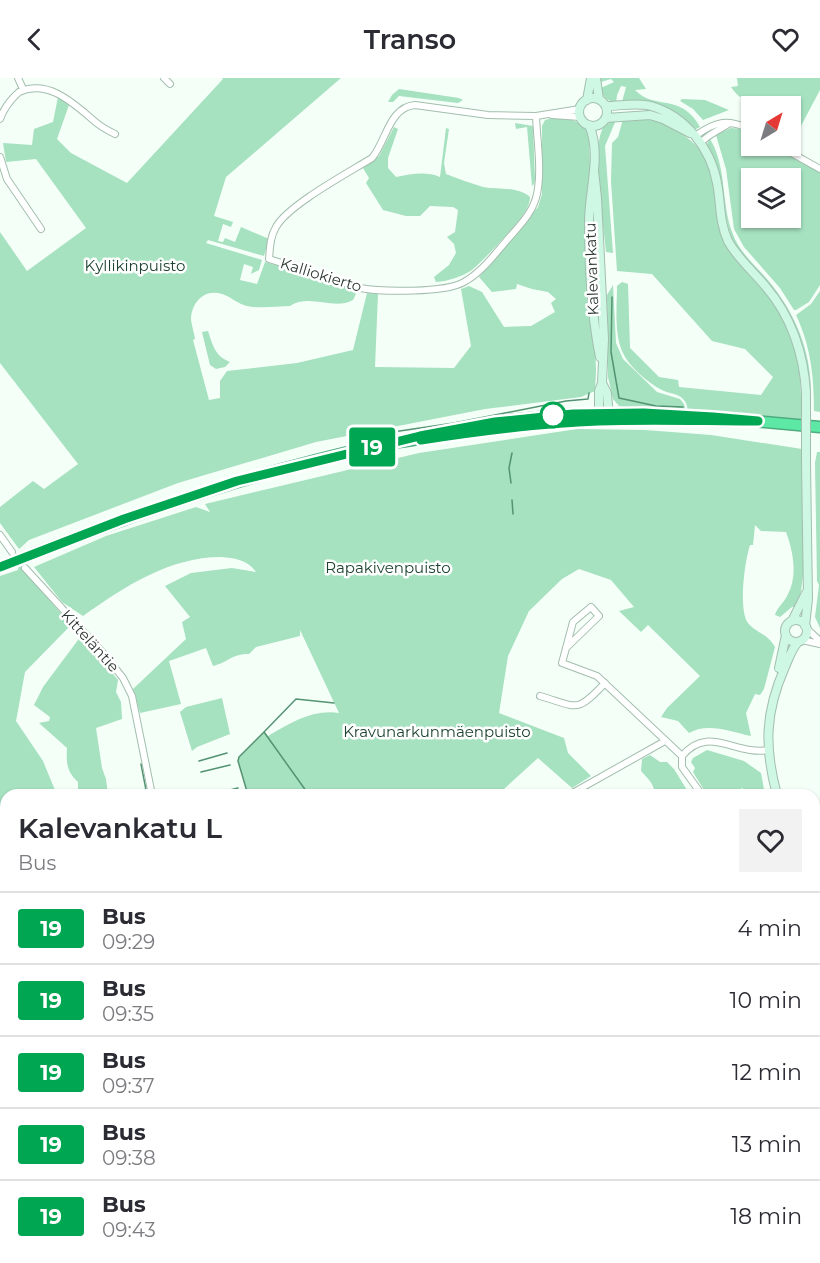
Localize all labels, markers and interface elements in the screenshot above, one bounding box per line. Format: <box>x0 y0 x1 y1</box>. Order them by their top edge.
icon: back <box>18 23 51 56</box>
text: Transo <box>364 23 456 56</box>
icon: heart <box>769 23 802 56</box>
north arrow <box>741 96 801 156</box>
map controls <box>741 96 801 228</box>
button: layers <box>741 168 801 228</box>
street label: Kalevankatu <box>580 222 603 316</box>
street label: Kalliokierto <box>278 253 364 296</box>
park label: Kyllikinpuisto <box>85 256 185 275</box>
unlabelled marker <box>540 402 566 428</box>
line badge: 19 <box>345 428 399 466</box>
text: 19 <box>361 435 383 460</box>
park label: Rapakivenpuisto <box>325 558 451 577</box>
street label: Kitteläntie <box>57 606 123 676</box>
park label: Kravunarkunmäenpuisto <box>343 722 531 741</box>
button: heart <box>739 809 802 872</box>
text: Kalevankatu L <box>18 811 222 845</box>
text: Bus <box>18 851 56 875</box>
text: Bus <box>102 903 146 930</box>
text: 4 min <box>738 915 802 942</box>
text: 19 <box>40 916 62 941</box>
text: 09:29 <box>102 930 155 954</box>
text: Bus <box>102 975 146 1002</box>
text: 10 min <box>730 987 802 1014</box>
text: 19 <box>40 988 62 1013</box>
text: 09:35 <box>102 1002 154 1026</box>
text: Bus <box>102 1047 146 1074</box>
text: 12 min <box>732 1059 802 1086</box>
text: 19 <box>40 1060 62 1085</box>
text: 09:37 <box>102 1074 154 1098</box>
text: Bus <box>102 1119 146 1146</box>
text: 13 min <box>732 1131 802 1158</box>
text: 19 <box>40 1132 62 1157</box>
text: 09:38 <box>102 1146 156 1170</box>
text: Bus <box>102 1191 146 1218</box>
text: 18 min <box>730 1203 802 1230</box>
text: 19 <box>40 1204 62 1229</box>
text: 09:43 <box>102 1218 156 1242</box>

